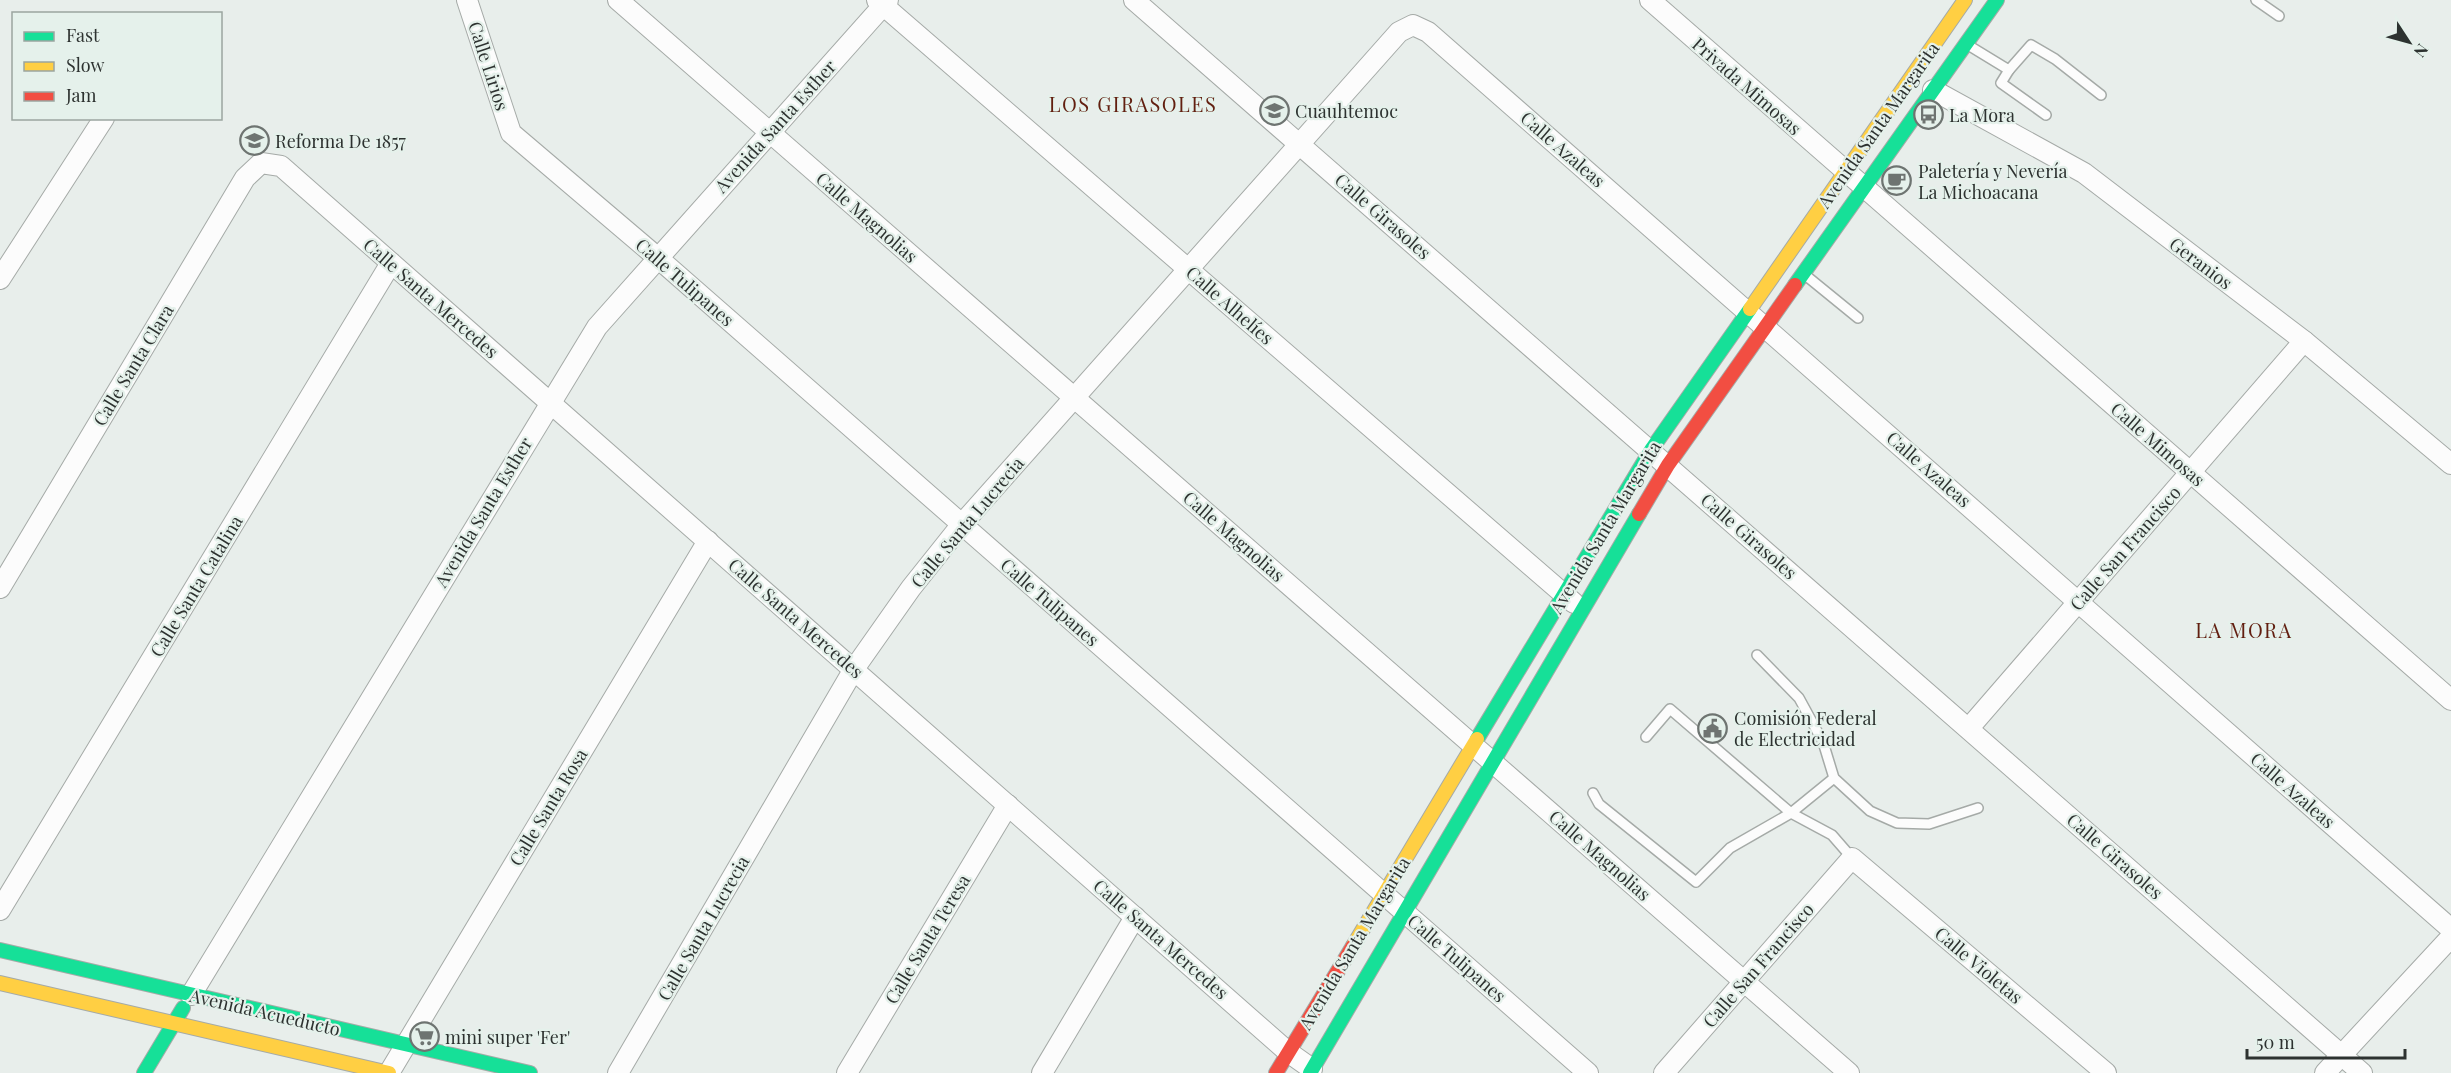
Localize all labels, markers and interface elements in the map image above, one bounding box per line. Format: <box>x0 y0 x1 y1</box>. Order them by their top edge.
legend <box>12 12 222 120</box>
north arrow <box>2379 12 2439 72</box>
street label: Calle Lirios <box>463 18 515 114</box>
text: Fast <box>66 23 100 47</box>
street label: Privada Mimosas <box>1687 32 1807 140</box>
street label: Avenida Santa Margarita <box>1811 37 1944 214</box>
text: N <box>2409 40 2433 62</box>
text: Slow <box>66 53 104 77</box>
street label: Avenida Santa Esther <box>708 54 841 198</box>
text: Jam <box>65 83 96 107</box>
district label: LOS GIRASOLES <box>1049 90 1217 117</box>
school or university icon: Cuauhtemoc <box>1258 95 1290 127</box>
place label: Cuauhtemoc <box>1295 99 1398 123</box>
bus stop icon: La Mora <box>1912 99 1944 131</box>
place label: La Mora <box>1949 103 2015 127</box>
street label: Calle Azaleas <box>1516 106 1610 192</box>
school or university icon: Reforma De 1857 <box>238 125 270 157</box>
place label: Reforma De 1857 <box>275 129 407 153</box>
place label: Paletería y Nevería La Michoacana <box>1918 159 2068 204</box>
cafe icon: Paletería y Nevería La Michoacana <box>1881 165 1913 197</box>
street label: Calle Magnolias <box>811 166 923 268</box>
street label: Calle Girasoles <box>1330 168 1436 264</box>
street label: Geranios <box>2165 232 2237 294</box>
street label: Calle Santa Mercedes <box>358 233 504 363</box>
street label: Calle Tulipanes <box>631 233 739 331</box>
street label: Calle Alhelíes <box>1181 260 1279 350</box>
street label: Calle Santa Clara <box>87 300 179 430</box>
street label: Calle Mimosas <box>2106 397 2210 491</box>
street label: Calle Azaleas <box>1882 426 1976 512</box>
street label: Avenida Santa Esther <box>428 433 537 592</box>
street label: Avenida Santa Margarita <box>1543 436 1666 619</box>
street label: Calle Santa Lucrecia <box>905 452 1029 592</box>
street label: Calle San Francisco <box>2064 481 2186 615</box>
street label: Calle Magnolias <box>1178 485 1290 587</box>
street label: Calle Girasoles <box>1696 488 1802 584</box>
street label: Calle Santa Catalina <box>144 511 248 661</box>
street label: Calle Santa Mercedes <box>723 553 869 683</box>
street label: Calle Tulipanes <box>996 553 1104 651</box>
district label: LA MORA <box>2195 616 2293 643</box>
place label: Comisión Federal de Electricidad <box>1734 706 1877 751</box>
public building icon: Comisión Federal de Electricidad <box>1697 712 1729 744</box>
street label: Calle Santa Rosa <box>504 744 592 870</box>
street label: Calle Azaleas <box>2246 747 2340 833</box>
street label: Calle Magnolias <box>1544 804 1656 906</box>
street label: Calle Girasoles <box>2062 808 2168 904</box>
street label: Calle Santa Lucrecia <box>652 851 754 1005</box>
street label: Avenida Santa Margarita <box>1292 852 1415 1035</box>
street label: Calle Santa Teresa <box>879 870 975 1008</box>
street label: Calle Santa Mercedes <box>1088 874 1234 1004</box>
street label: Calle San Francisco <box>1697 898 1819 1032</box>
street label: Calle Tulipanes <box>1403 909 1511 1007</box>
street label: Calle Violetas <box>1930 921 2028 1009</box>
street label: Avenida Acueducto <box>186 983 343 1041</box>
supermarket icon: mini super 'Fer' <box>408 1021 440 1053</box>
scale bar <box>2247 1022 2404 1060</box>
place label: mini super 'Fer' <box>445 1025 570 1049</box>
text: 50 m <box>2256 1030 2295 1054</box>

